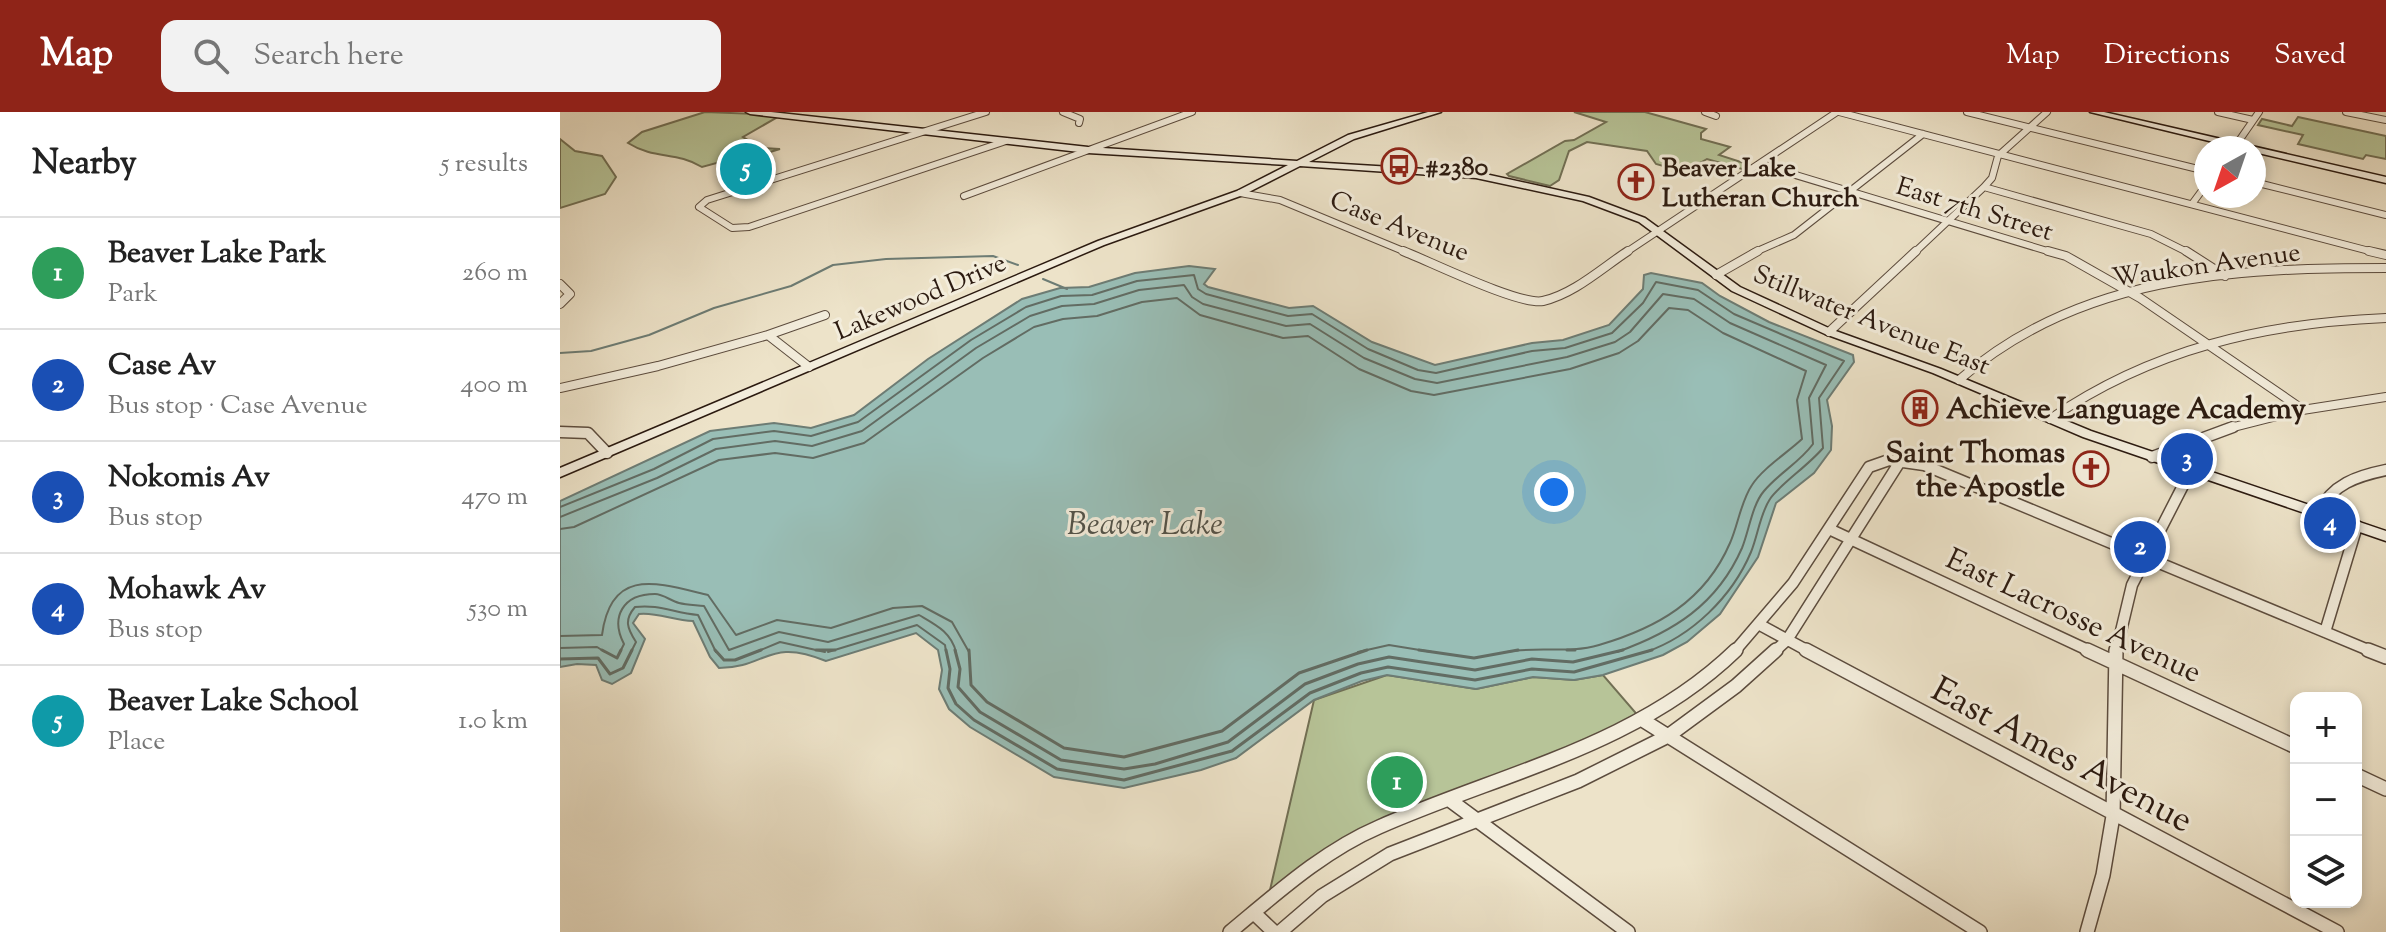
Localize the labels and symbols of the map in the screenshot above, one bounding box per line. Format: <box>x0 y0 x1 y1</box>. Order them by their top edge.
north arrow <box>2194 136 2266 208</box>
pin: 5 <box>720 139 772 199</box>
bus stop icon: #2380 <box>1380 147 1418 185</box>
place label: #2380 <box>1425 150 1489 187</box>
place label: Beaver Lake Lutheran Church <box>1662 151 1860 218</box>
church icon: Beaver Lake Lutheran Church <box>1617 163 1655 201</box>
street label: East 7th Street <box>1891 169 2057 252</box>
street label: Case Avenue <box>1324 183 1474 272</box>
street label: Waukon Avenue <box>2110 235 2303 298</box>
street label: Lakewood Drive <box>830 246 1012 351</box>
street label: Stillwater Avenue East <box>1747 257 1995 386</box>
building icon: Achieve Language Academy <box>1901 389 1939 427</box>
place label: Achieve Language Academy <box>1946 389 2306 432</box>
pin: 3 <box>2161 429 2213 489</box>
place label: Saint Thomas the Apostle <box>1885 433 2065 510</box>
church icon: Saint Thomas the Apostle <box>2072 450 2110 488</box>
your location <box>1534 472 1574 512</box>
pin: 4 <box>2304 493 2356 553</box>
water label: Beaver Lake <box>1067 503 1223 549</box>
pin: 2 <box>2114 517 2166 577</box>
street label: East Lacrosse Avenue <box>1938 539 2208 695</box>
street label: East Ames Avenue <box>1921 666 2201 848</box>
pin: 1 <box>1371 752 1423 812</box>

